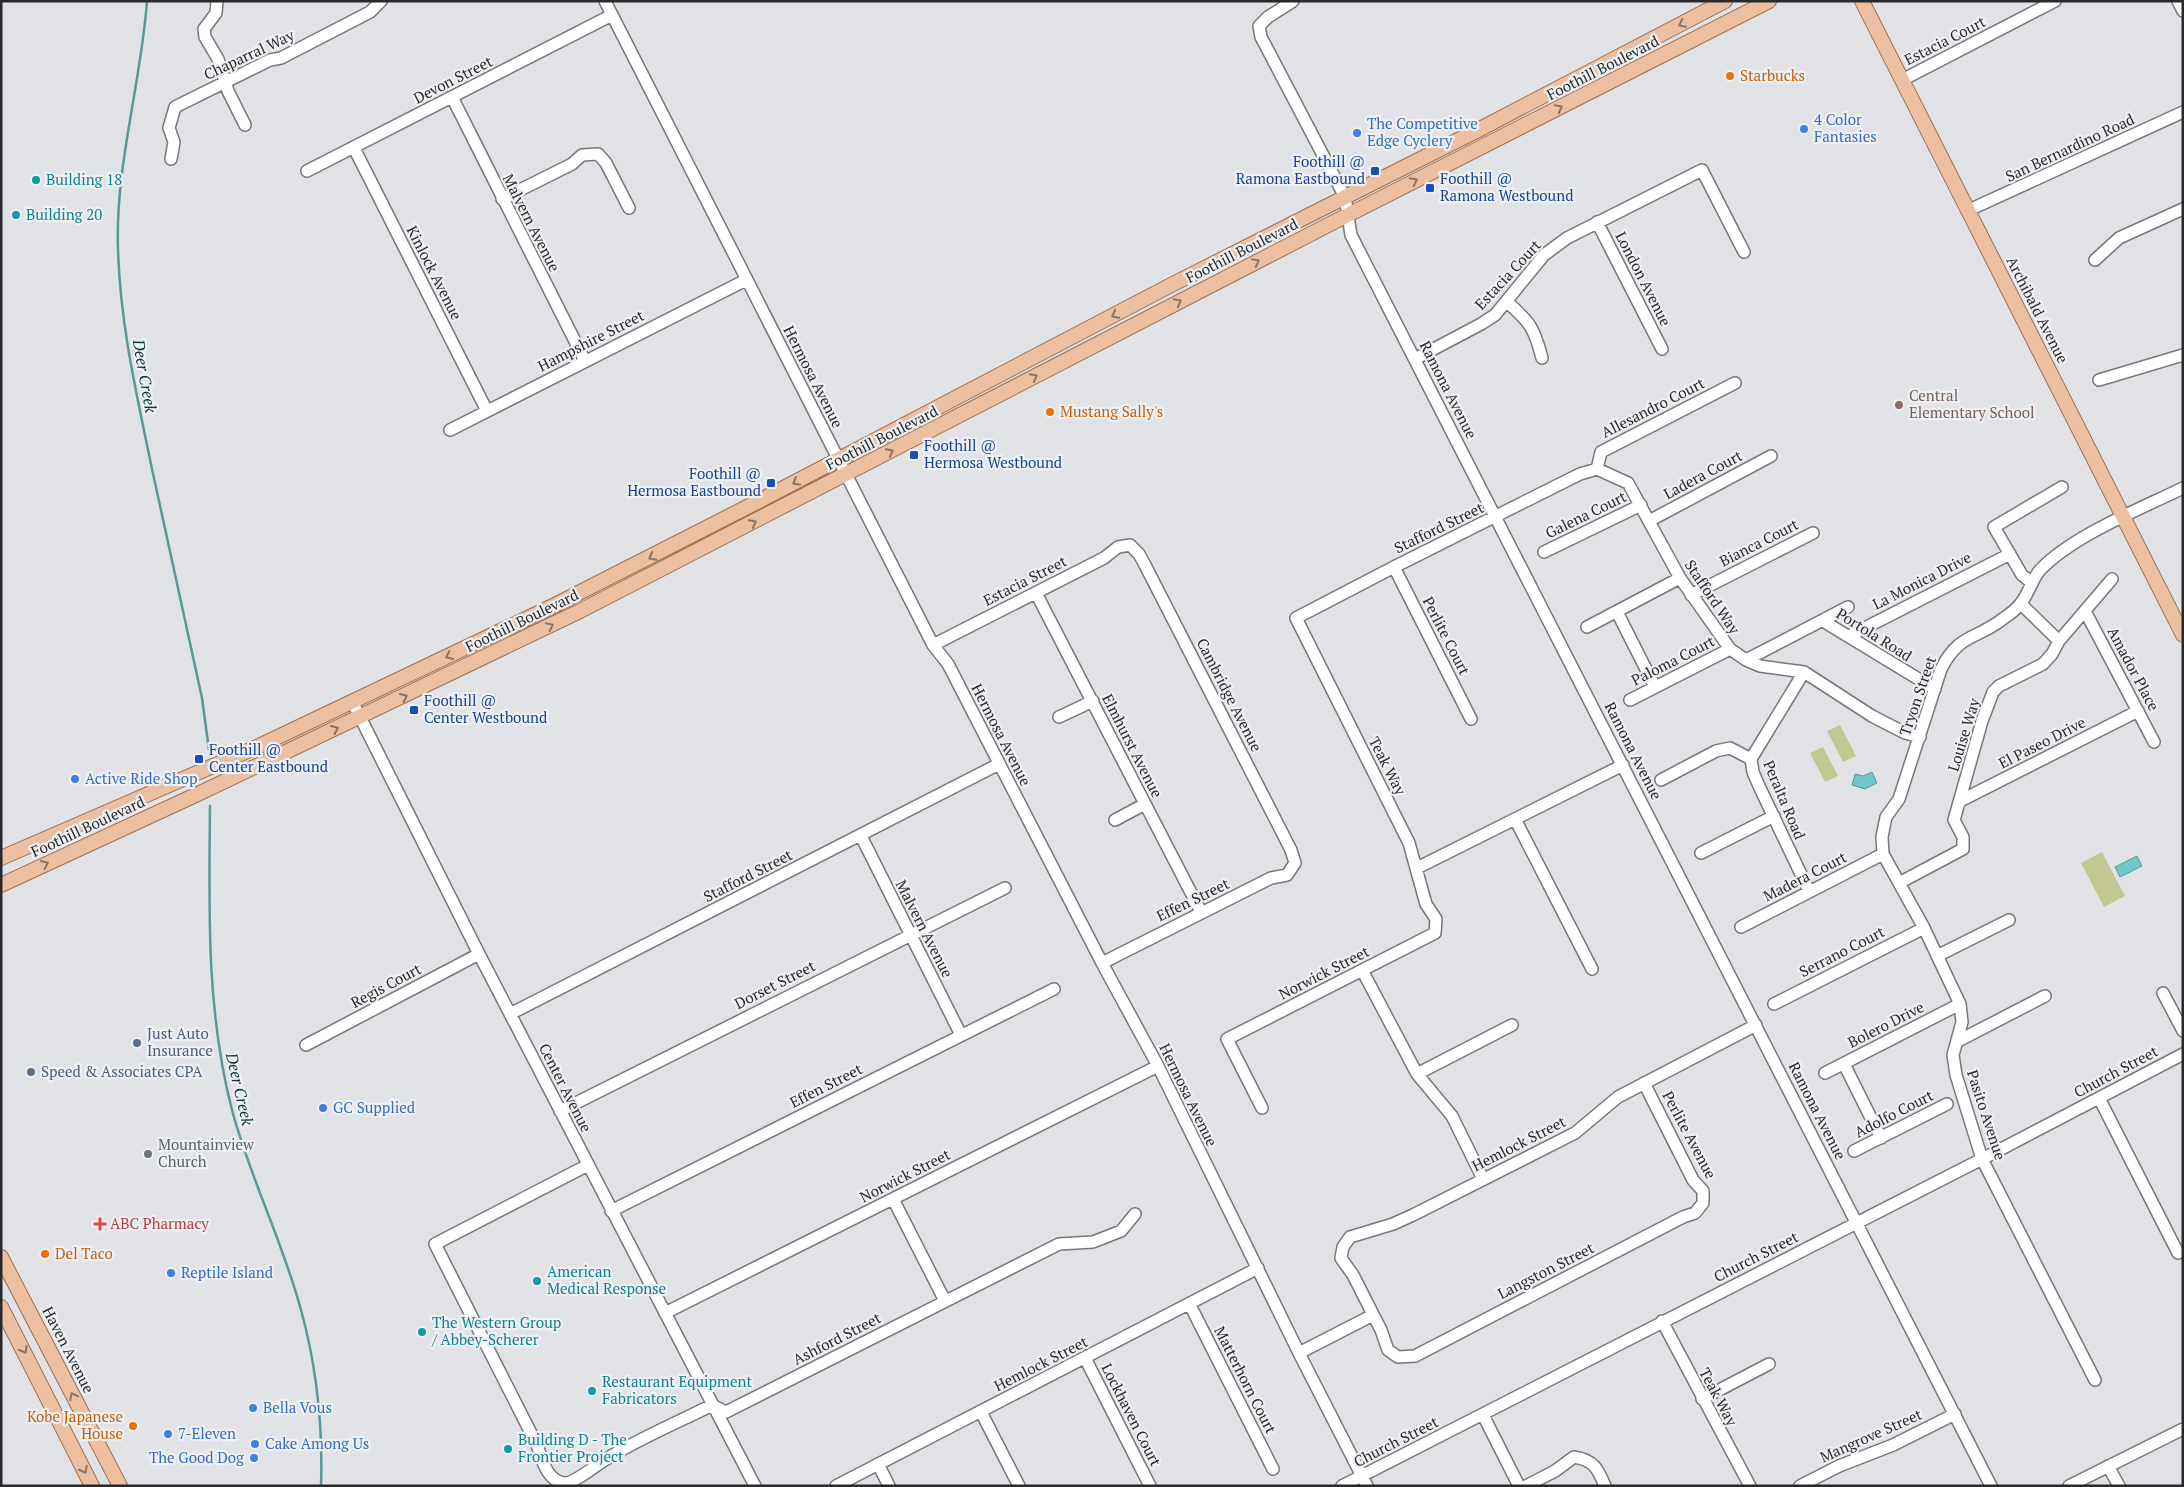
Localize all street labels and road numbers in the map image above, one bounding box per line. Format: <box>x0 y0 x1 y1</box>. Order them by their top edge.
street label: Estacia Court <box>1901 11 1989 69</box>
street label: Chaparral Way <box>200 24 297 84</box>
street label: Foothill Boulevard <box>1543 30 1662 104</box>
street label: Devon Street <box>410 50 496 108</box>
street label: San Bernardino Road <box>2002 108 2137 186</box>
street label: Malvern Avenue <box>499 170 565 275</box>
street label: Foothill Boulevard <box>1182 213 1301 287</box>
street label: Kinlock Avenue <box>403 222 467 323</box>
street label: London Avenue <box>1611 228 1676 329</box>
street label: Estacia Court <box>1470 235 1545 314</box>
street label: Archibald Avenue <box>2002 253 2073 366</box>
street label: Hampshire Street <box>534 305 647 376</box>
street label: Hermosa Avenue <box>780 322 848 431</box>
street label: Ramona Avenue <box>1416 337 1482 442</box>
street label: Allesandro Court <box>1598 372 1708 442</box>
street label: Foothill Boulevard <box>822 400 941 474</box>
street label: Ladera Court <box>1660 445 1746 503</box>
street label: Galena Court <box>1542 486 1630 542</box>
street label: Stafford Street <box>1390 497 1487 557</box>
street label: Bianca Court <box>1716 513 1802 571</box>
street label: La Monica Drive <box>1869 547 1974 614</box>
street label: Estacia Street <box>979 550 1070 610</box>
street label: Stafford Way <box>1681 555 1745 638</box>
street label: Foothill Boulevard <box>462 584 581 656</box>
street label: Perlite Court <box>1419 593 1475 678</box>
street label: Portola Road <box>1833 603 1916 665</box>
street label: Amador Place <box>2103 623 2164 714</box>
street label: Paloma Court <box>1627 630 1718 690</box>
street label: Cambridge Avenue <box>1193 634 1267 755</box>
street label: Tryon Street <box>1894 653 1940 738</box>
street label: Hermosa Avenue <box>968 680 1036 789</box>
street label: Elmhurst Avenue <box>1098 690 1168 801</box>
street label: Louise Way <box>1942 695 1984 774</box>
street label: Ramona Avenue <box>1601 698 1667 803</box>
street label: El Paseo Drive <box>1995 712 2088 773</box>
street label: Teak Way <box>1365 733 1411 799</box>
street label: Peralta Road <box>1759 757 1811 842</box>
street label: Foothill Boulevard <box>27 791 148 861</box>
street label: Stafford Street <box>700 844 796 906</box>
street label: Madera Court <box>1759 846 1850 906</box>
street label: Effen Street <box>1153 873 1233 925</box>
street label: Malvern Avenue <box>892 876 958 981</box>
street label: Serrano Court <box>1796 921 1888 981</box>
street label: Norwick Street <box>1275 941 1373 1003</box>
street label: Dorset Street <box>731 955 819 1013</box>
street label: Regis Court <box>347 958 425 1012</box>
street label: Bolero Drive <box>1844 996 1927 1052</box>
street label: Center Avenue <box>535 1040 597 1135</box>
street label: Hermosa Avenue <box>1155 1040 1222 1149</box>
street label: Church Street <box>2070 1040 2161 1102</box>
street label: Effen Street <box>786 1058 866 1112</box>
street label: Ramona Avenue <box>1785 1058 1851 1163</box>
street label: Pasito Avenue <box>1963 1067 2011 1162</box>
street label: Adolfo Court <box>1851 1085 1937 1141</box>
street label: Perlite Avenue <box>1658 1087 1721 1182</box>
street label: Hemlock Street <box>1468 1111 1569 1175</box>
street label: Norwick Street <box>856 1144 954 1206</box>
street label: Church Street <box>1710 1226 1802 1286</box>
street label: Langston Street <box>1494 1237 1597 1303</box>
street label: Haven Avenue <box>38 1303 99 1396</box>
street label: Ashford Street <box>789 1307 884 1369</box>
street label: Matterhorn Court <box>1210 1322 1282 1437</box>
street label: Hemlock Street <box>990 1331 1091 1395</box>
street label: Lockhaven Court <box>1097 1360 1167 1470</box>
street label: Teak Way <box>1695 1364 1743 1429</box>
street label: Mangrove Street <box>1816 1403 1925 1467</box>
street label: Church Street <box>1350 1411 1442 1471</box>

